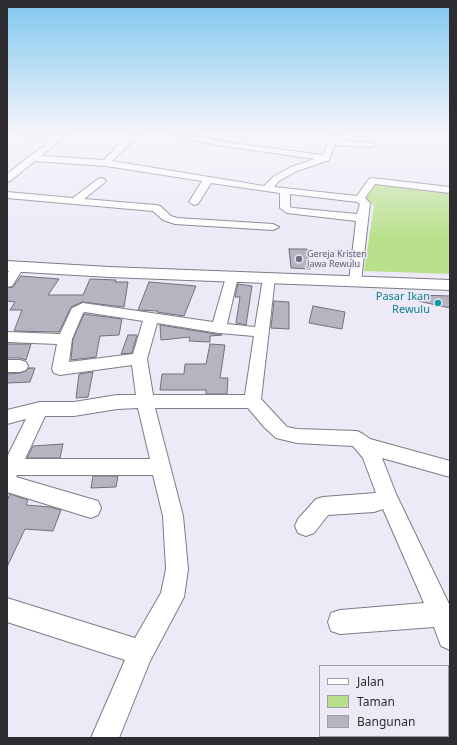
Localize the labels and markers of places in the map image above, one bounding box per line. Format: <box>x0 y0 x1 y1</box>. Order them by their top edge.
place label: Gereja Kristen Jawa Rewulu <box>307 249 367 270</box>
marker: Gereja Kristen Jawa Rewulu <box>294 254 304 264</box>
place label: Pasar Ikan Rewulu <box>376 290 430 316</box>
marker: Pasar Ikan Rewulu <box>433 298 443 308</box>

